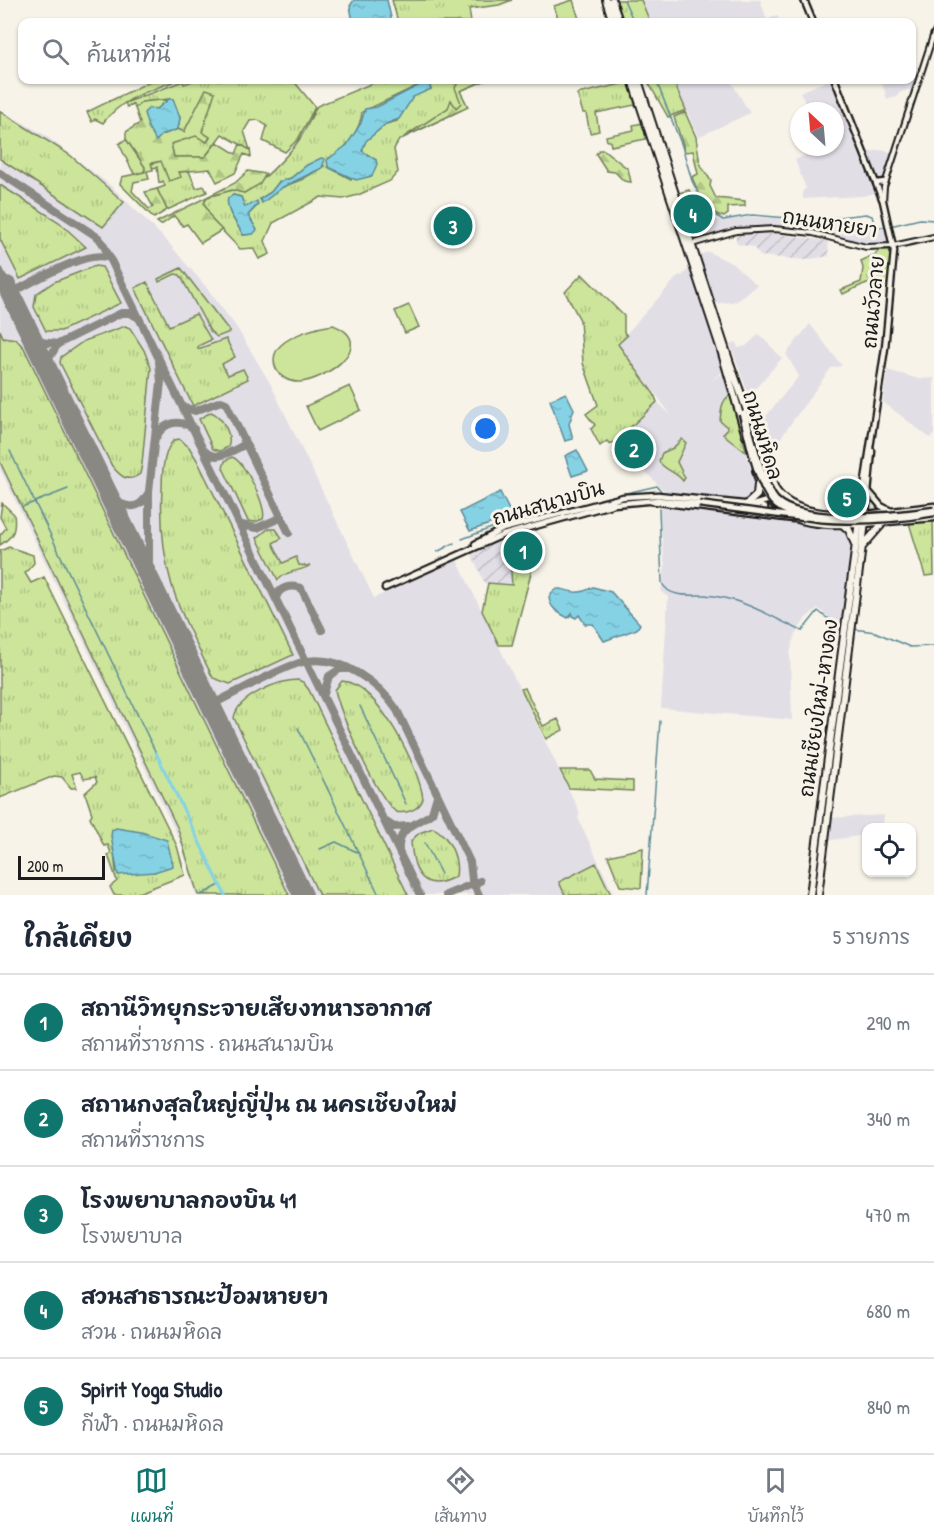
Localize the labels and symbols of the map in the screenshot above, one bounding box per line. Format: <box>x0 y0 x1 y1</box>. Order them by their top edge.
north arrow <box>790 102 844 156</box>
pin: 4 <box>674 192 712 236</box>
street label: ถนนหายยา <box>781 202 880 243</box>
pin: 3 <box>434 204 472 248</box>
street label: ถนนวัวลาย <box>855 254 890 350</box>
street label: ถนนมหิดล <box>737 387 790 483</box>
your location <box>471 414 500 443</box>
pin: 2 <box>614 426 654 472</box>
street label: ถนนสนามบิน <box>489 474 607 531</box>
pin: 5 <box>828 476 866 520</box>
pin: 1 <box>504 528 542 574</box>
street label: ถนนเชียงใหม่-หางดง <box>792 617 843 799</box>
scale bar <box>18 853 105 881</box>

